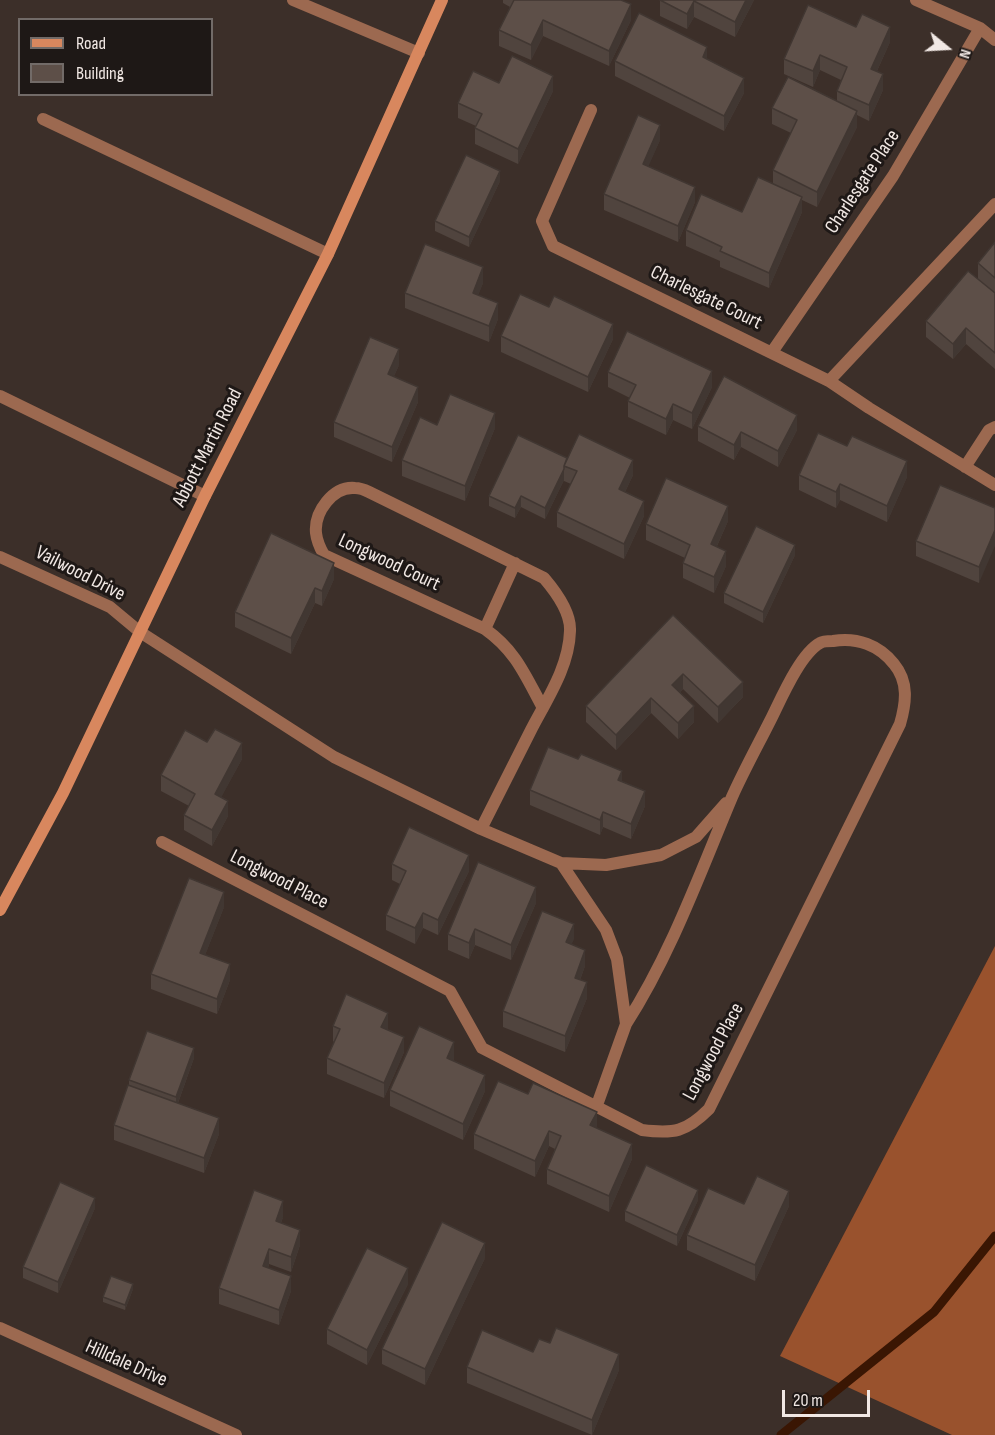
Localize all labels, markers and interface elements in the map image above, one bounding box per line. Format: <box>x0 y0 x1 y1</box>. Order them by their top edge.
legend <box>18 18 213 96</box>
north arrow <box>917 18 977 78</box>
text: Road <box>76 33 106 54</box>
text: N <box>954 47 975 61</box>
text: Building <box>76 63 124 84</box>
street label: Charlesgate Place <box>821 126 905 238</box>
street label: Charlesgate Court <box>646 261 766 335</box>
street label: Abbott Martin Road <box>168 385 248 511</box>
street label: Longwood Court <box>334 529 444 597</box>
street label: Vailwood Drive <box>31 541 129 607</box>
street label: Longwood Place <box>226 845 332 915</box>
street label: Longwood Place <box>678 999 750 1105</box>
street label: Hilldale Drive <box>81 1335 171 1393</box>
scale bar <box>785 1378 874 1416</box>
text: 20 m <box>793 1390 823 1411</box>

